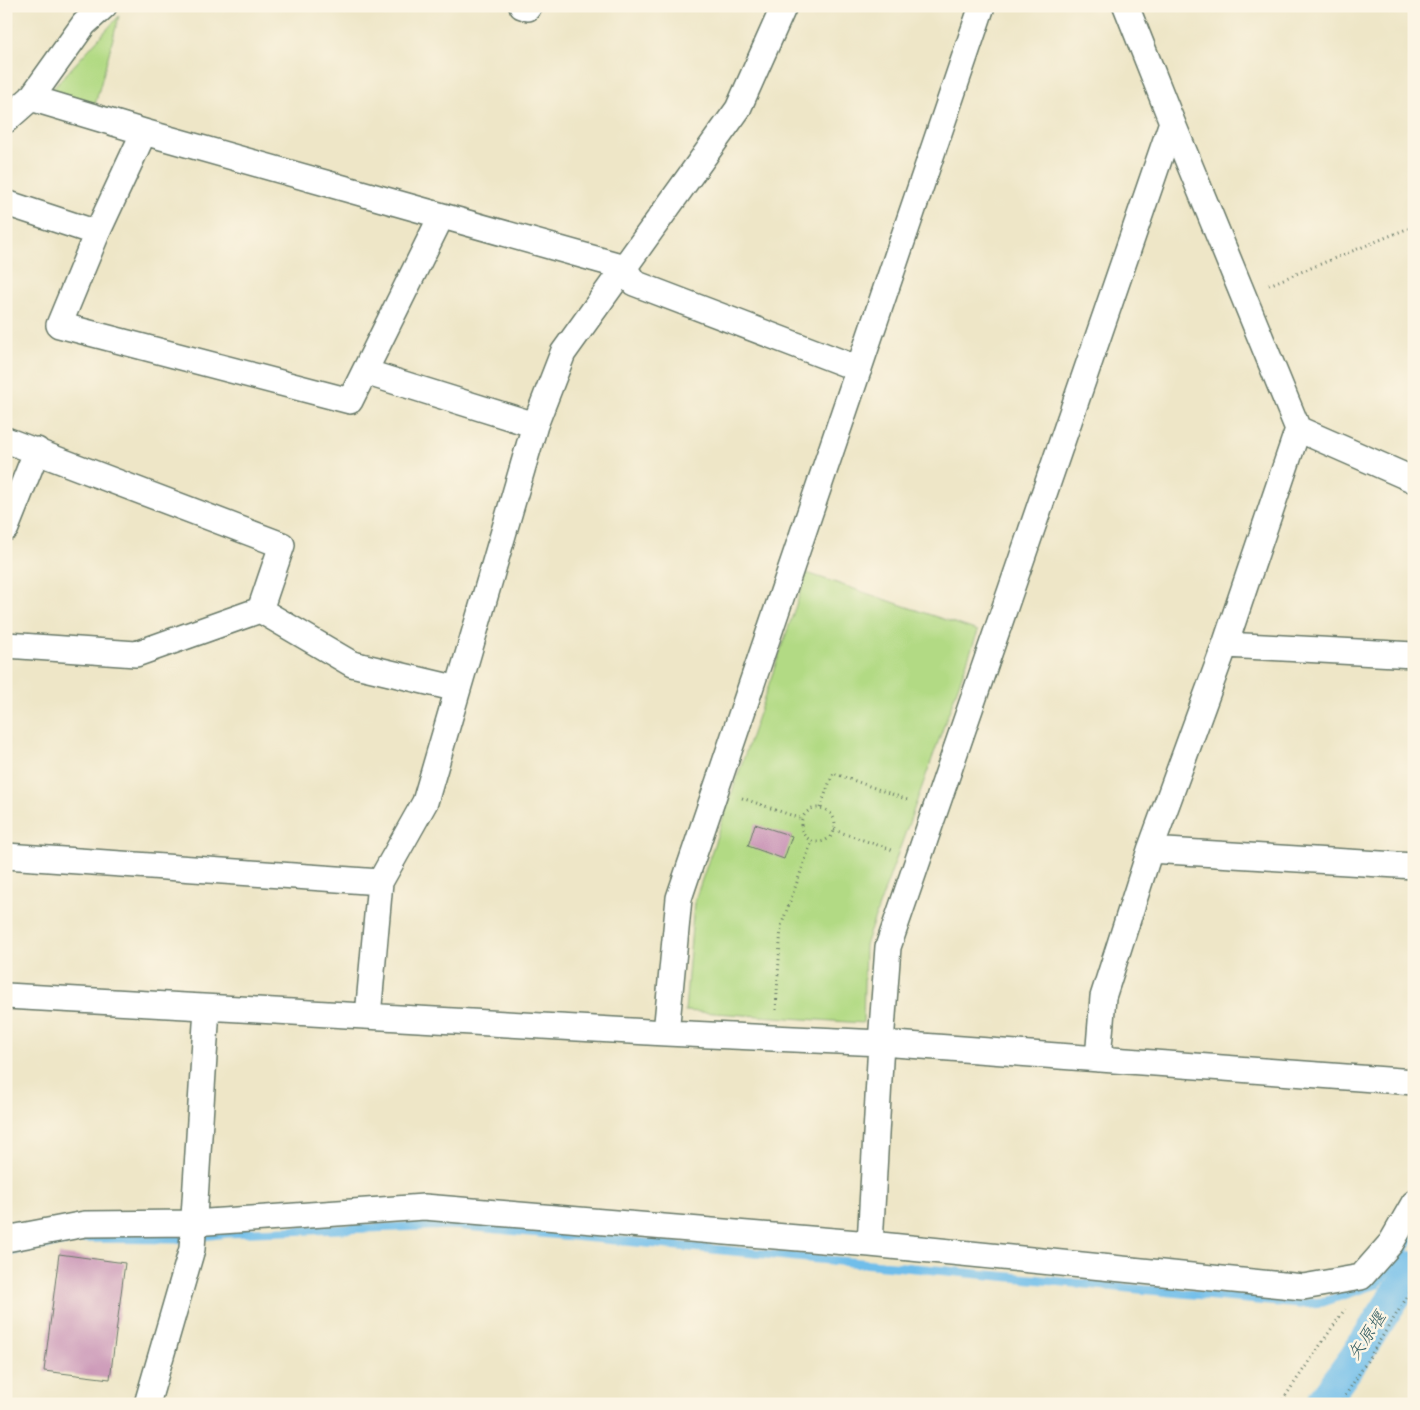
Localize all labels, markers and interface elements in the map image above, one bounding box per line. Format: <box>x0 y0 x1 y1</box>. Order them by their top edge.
water label: 矢原堰 <box>1343 1306 1392 1364</box>

